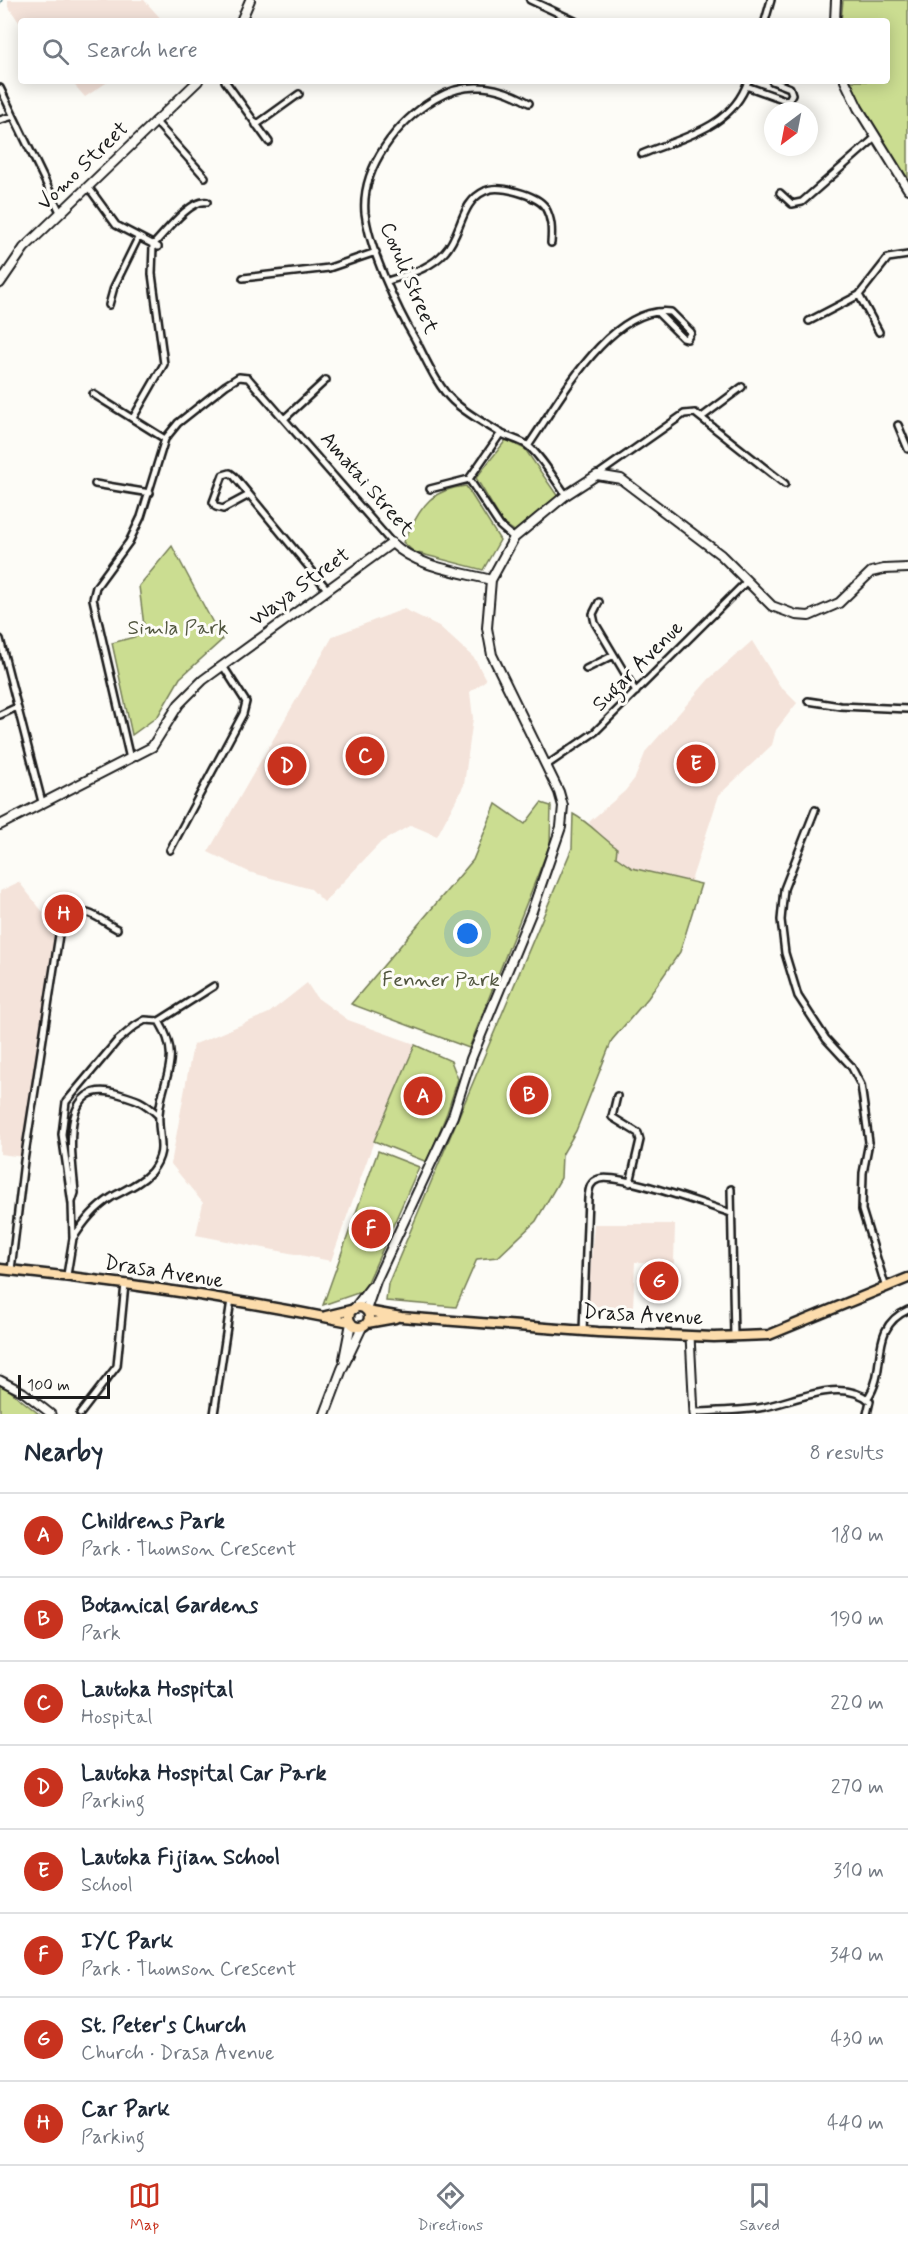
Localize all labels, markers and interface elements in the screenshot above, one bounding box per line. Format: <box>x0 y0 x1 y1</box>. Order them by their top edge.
search box <box>18 18 890 84</box>
icon: search <box>39 35 72 68</box>
text: Search here <box>87 37 198 65</box>
north arrow <box>764 102 818 156</box>
street label: Vomo Street <box>31 115 135 217</box>
street label: Covuli Street <box>373 218 445 339</box>
street label: Amatai Street <box>314 426 421 543</box>
street label: Waya Street <box>244 541 356 633</box>
park label: Simla Park <box>128 614 228 642</box>
street label: Sugar Avenue <box>586 614 691 719</box>
pin: C <box>346 734 385 778</box>
pin: E <box>676 742 716 786</box>
pin: D <box>268 744 306 789</box>
pin: H <box>44 892 84 936</box>
your location <box>453 919 482 948</box>
park label: Fenner Park <box>382 966 500 994</box>
pin: B <box>510 1072 548 1118</box>
pin: A <box>404 1074 442 1118</box>
pin: F <box>352 1206 391 1252</box>
street label: Drasa Avenue <box>102 1249 226 1295</box>
pin: G <box>640 1258 678 1304</box>
street label: Drasa Avenue <box>582 1298 704 1332</box>
scale bar <box>18 1372 110 1400</box>
text: 100 m <box>27 1375 70 1396</box>
text: Nearby <box>24 1436 103 1470</box>
text: 8 results <box>810 1440 884 1467</box>
text: Childrens Park <box>81 1508 225 1536</box>
text: A <box>37 1522 50 1549</box>
text: 180 m <box>831 1522 884 1549</box>
text: Park · Thomson Crescent <box>81 1536 296 1563</box>
text: Botanical Gardens <box>81 1592 258 1620</box>
text: B <box>37 1606 50 1633</box>
text: 190 m <box>830 1606 884 1633</box>
text: Park <box>81 1620 121 1647</box>
text: Lautoka Hospital <box>81 1676 233 1704</box>
text: C <box>36 1690 51 1717</box>
text: 220 m <box>830 1690 884 1717</box>
text: Hospital <box>81 1704 152 1731</box>
text: Lautoka Hospital Car Park <box>81 1760 327 1788</box>
text: D <box>37 1774 50 1801</box>
text: 270 m <box>831 1774 884 1801</box>
text: Parking <box>81 1788 145 1815</box>
text: Lautoka Fijian School <box>81 1844 280 1872</box>
text: E <box>38 1858 49 1885</box>
text: 310 m <box>833 1858 884 1885</box>
text: School <box>81 1872 133 1899</box>
text: IYC Park <box>81 1928 173 1956</box>
text: F <box>38 1942 49 1969</box>
text: 340 m <box>829 1942 884 1969</box>
text: Park · Thomson Crescent <box>81 1956 296 1983</box>
text: St. Peter's Church <box>81 2012 246 2040</box>
text: G <box>37 2026 50 2053</box>
text: 430 m <box>831 2026 884 2053</box>
text: Church · Drasa Avenue <box>81 2040 274 2067</box>
text: Car Park <box>81 2096 170 2124</box>
text: H <box>37 2110 50 2137</box>
text: 440 m <box>827 2110 884 2137</box>
text: Parking <box>81 2124 145 2151</box>
tab: Map <box>128 2179 161 2236</box>
tab: Directions <box>417 2179 483 2236</box>
tab: Saved <box>739 2179 780 2236</box>

